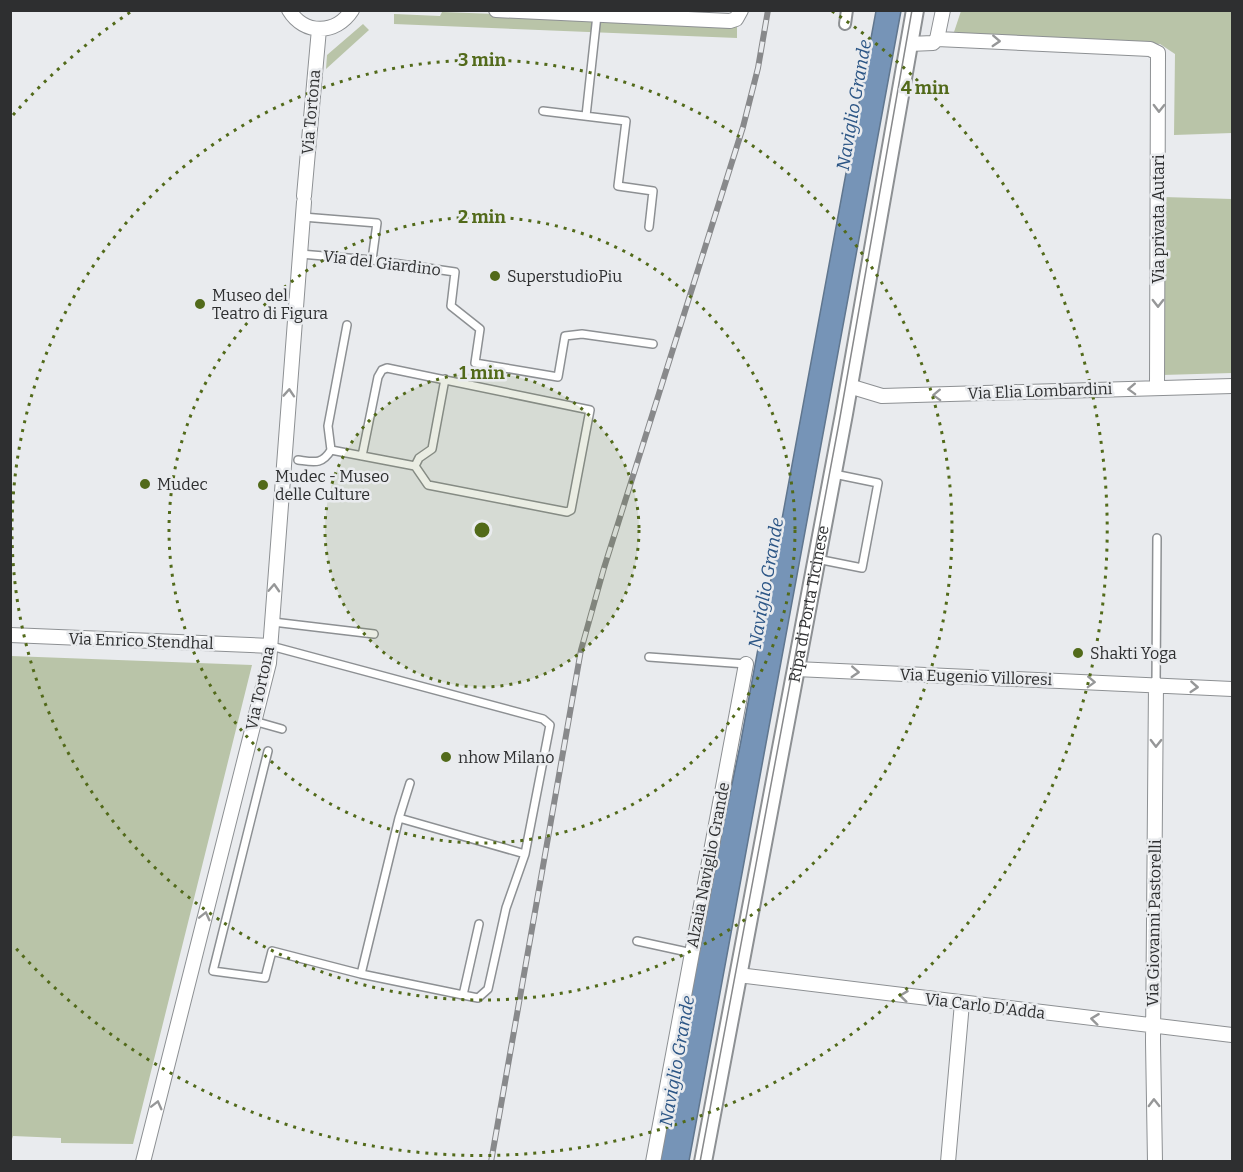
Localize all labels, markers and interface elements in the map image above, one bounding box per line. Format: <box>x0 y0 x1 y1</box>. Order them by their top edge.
one-way arrow <box>991 35 1000 48</box>
water label: Naviglio Grande <box>832 38 876 172</box>
text: 3 min <box>458 49 506 71</box>
street label: Via Tortona <box>298 68 324 155</box>
text: 4 min <box>901 77 950 99</box>
one-way arrow <box>1153 103 1165 112</box>
street label: Via privata Autari <box>1149 154 1168 284</box>
text: 2 min <box>458 206 506 228</box>
street label: Via del Giardino <box>322 246 442 280</box>
place label: SuperstudioPiu <box>507 267 622 286</box>
marker: SuperstudioPiu <box>488 269 502 283</box>
place label: Museo del Teatro di Figura <box>212 286 328 323</box>
marker: Museo del Teatro di Figura <box>193 297 207 311</box>
one-way arrow <box>1151 298 1164 307</box>
text: 1 min <box>459 362 505 384</box>
street label: Via Elia Lombardini <box>967 379 1113 403</box>
one-way arrow <box>1128 382 1137 395</box>
one-way arrow <box>933 388 942 401</box>
one-way arrow <box>282 389 295 398</box>
place label: Mudec - Museo delle Culture <box>275 467 389 504</box>
place label: Mudec <box>157 475 208 494</box>
marker: Mudec <box>138 477 152 491</box>
marker: Mudec - Museo delle Culture <box>256 478 270 492</box>
water label: Naviglio Grande <box>744 516 788 650</box>
centre of rings <box>472 520 492 540</box>
street label: Ripa di Porta Ticinese <box>784 524 832 684</box>
one-way arrow <box>268 583 281 592</box>
street label: Via Enrico Stendhal <box>68 629 214 653</box>
street label: Via Tortona <box>242 644 278 732</box>
place label: Shakti Yoga <box>1090 644 1177 663</box>
marker: Shakti Yoga <box>1071 646 1085 660</box>
street label: Via Eugenio Villoresi <box>899 665 1053 689</box>
one-way arrow <box>850 666 859 679</box>
one-way arrow <box>1087 676 1096 688</box>
one-way arrow <box>1190 680 1199 693</box>
one-way arrow <box>1150 738 1162 747</box>
place label: nhow Milano <box>458 748 554 767</box>
marker: nhow Milano <box>439 750 453 764</box>
street label: Alzaia Naviglio Grande <box>683 780 733 950</box>
street label: Via Giovanni Pastorelli <box>1143 839 1165 1007</box>
one-way arrow <box>197 911 210 921</box>
street label: Via Carlo D'Adda <box>924 989 1047 1023</box>
one-way arrow <box>899 990 908 1003</box>
water label: Naviglio Grande <box>655 994 699 1128</box>
one-way arrow <box>1091 1013 1100 1026</box>
one-way arrow <box>1147 1099 1160 1108</box>
one-way arrow <box>150 1100 163 1110</box>

